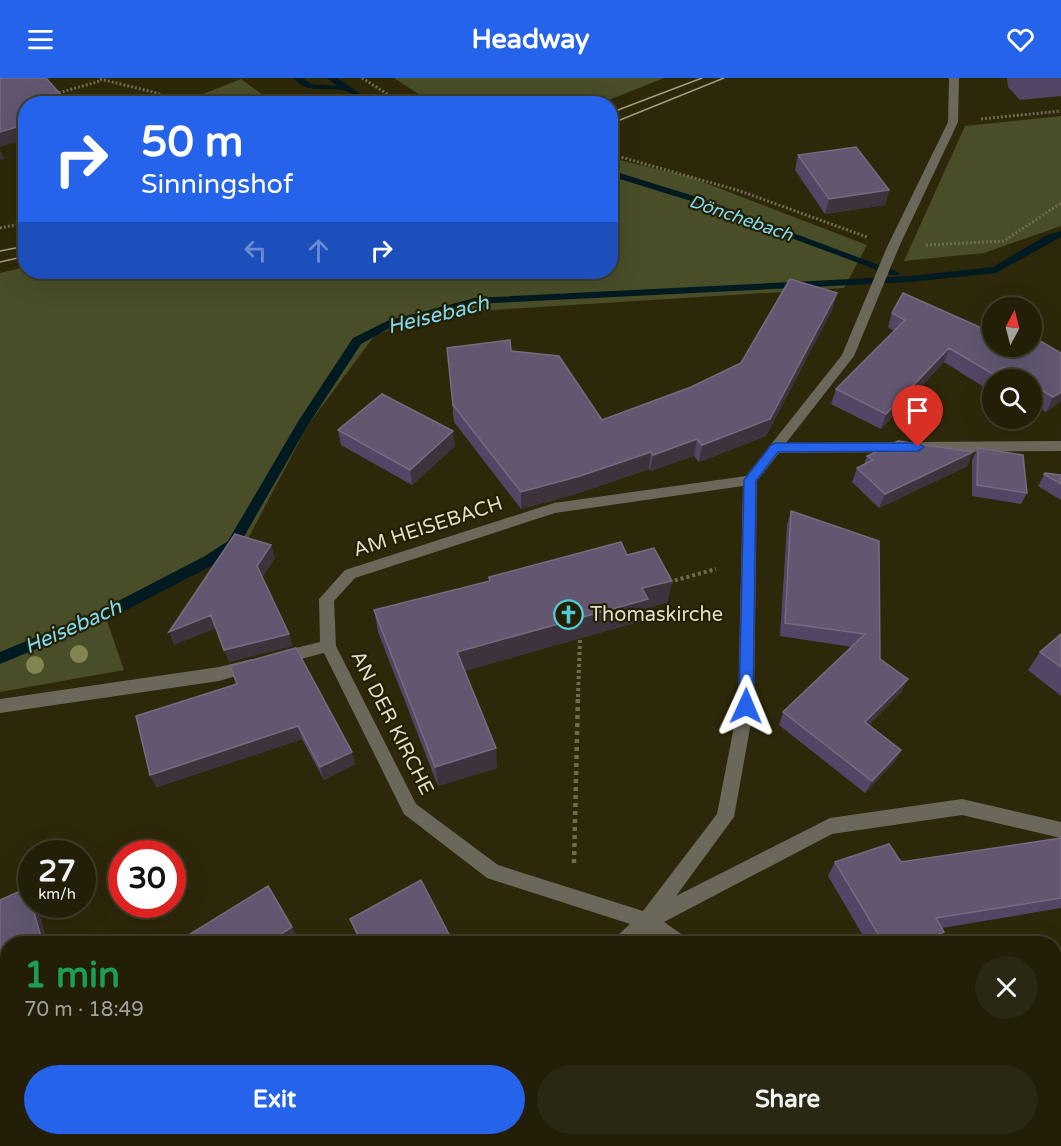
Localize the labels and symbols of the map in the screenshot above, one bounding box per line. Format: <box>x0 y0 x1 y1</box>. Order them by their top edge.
water label: Dönchebach <box>686 190 797 246</box>
water label: Heisebach <box>385 290 492 340</box>
north arrow <box>982 297 1042 357</box>
pin <box>892 385 943 447</box>
street label: AM HEISEBACH <box>350 492 506 562</box>
water label: Heisebach <box>21 594 127 660</box>
church icon: Thomaskirche <box>553 599 585 631</box>
place label: Thomaskirche <box>590 603 723 627</box>
street label: AN DER KIRCHE <box>345 647 439 799</box>
position arrow <box>714 674 778 738</box>
speed limit sign: 30 <box>108 840 186 918</box>

